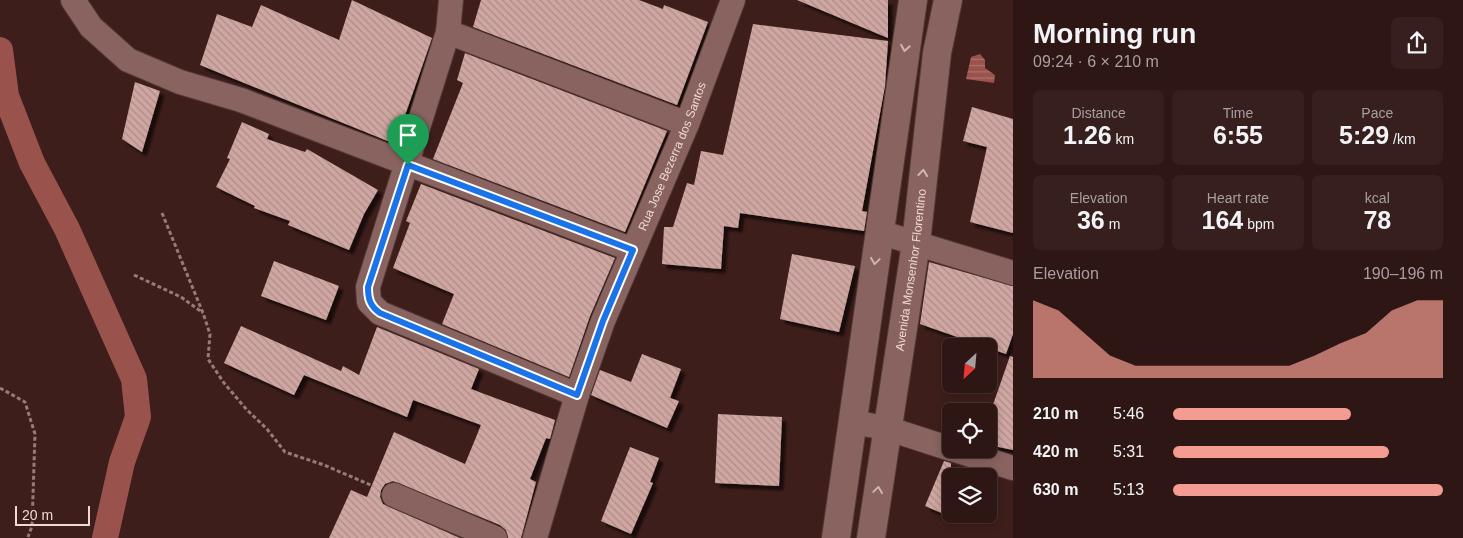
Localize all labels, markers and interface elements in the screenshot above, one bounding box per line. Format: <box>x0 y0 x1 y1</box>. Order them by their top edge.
button: share <box>1391 17 1443 69</box>
text: Morning run <box>1033 18 1196 49</box>
one-way arrow <box>901 44 911 53</box>
text: 09:24 · 6 × 210 m <box>1033 53 1159 70</box>
street label: Rua Jose Bezerra dos Santos <box>635 80 709 233</box>
text: Distance <box>1071 105 1126 121</box>
text: Time <box>1223 105 1253 121</box>
text: Pace <box>1361 105 1393 121</box>
pin <box>387 114 429 165</box>
icon: arrive <box>394 121 422 149</box>
text: 1.26 <box>1063 121 1112 149</box>
text: 6:55 <box>1213 121 1263 149</box>
text: 5:29 <box>1339 121 1389 149</box>
text: km <box>1112 131 1134 147</box>
text: /km <box>1389 131 1416 147</box>
one-way arrow <box>917 169 928 177</box>
street label: Avenida Monsenhor Florentino <box>893 188 929 352</box>
text: Elevation <box>1070 190 1127 206</box>
text: Heart rate <box>1207 190 1269 206</box>
text: kcal <box>1365 190 1390 206</box>
text: 36 <box>1077 206 1105 234</box>
text: 164 <box>1202 206 1243 234</box>
text: 78 <box>1363 206 1391 234</box>
text: m <box>1105 216 1120 232</box>
text: bpm <box>1243 216 1274 232</box>
one-way arrow <box>870 257 881 265</box>
text: Elevation <box>1033 265 1099 282</box>
text: 190–196 m <box>1363 265 1443 282</box>
north arrow <box>942 338 998 392</box>
map controls <box>942 338 997 523</box>
button: locate <box>942 403 997 458</box>
text: 210 m <box>1033 405 1078 422</box>
text: 5:46 <box>1113 405 1144 422</box>
text: 420 m <box>1033 443 1078 460</box>
text: 5:31 <box>1113 443 1144 460</box>
button: layers <box>942 468 997 523</box>
text: 630 m <box>1033 481 1078 498</box>
text: 5:13 <box>1113 481 1144 498</box>
one-way arrow <box>872 485 883 493</box>
scale bar <box>15 503 90 526</box>
text: 20 m <box>22 507 53 523</box>

